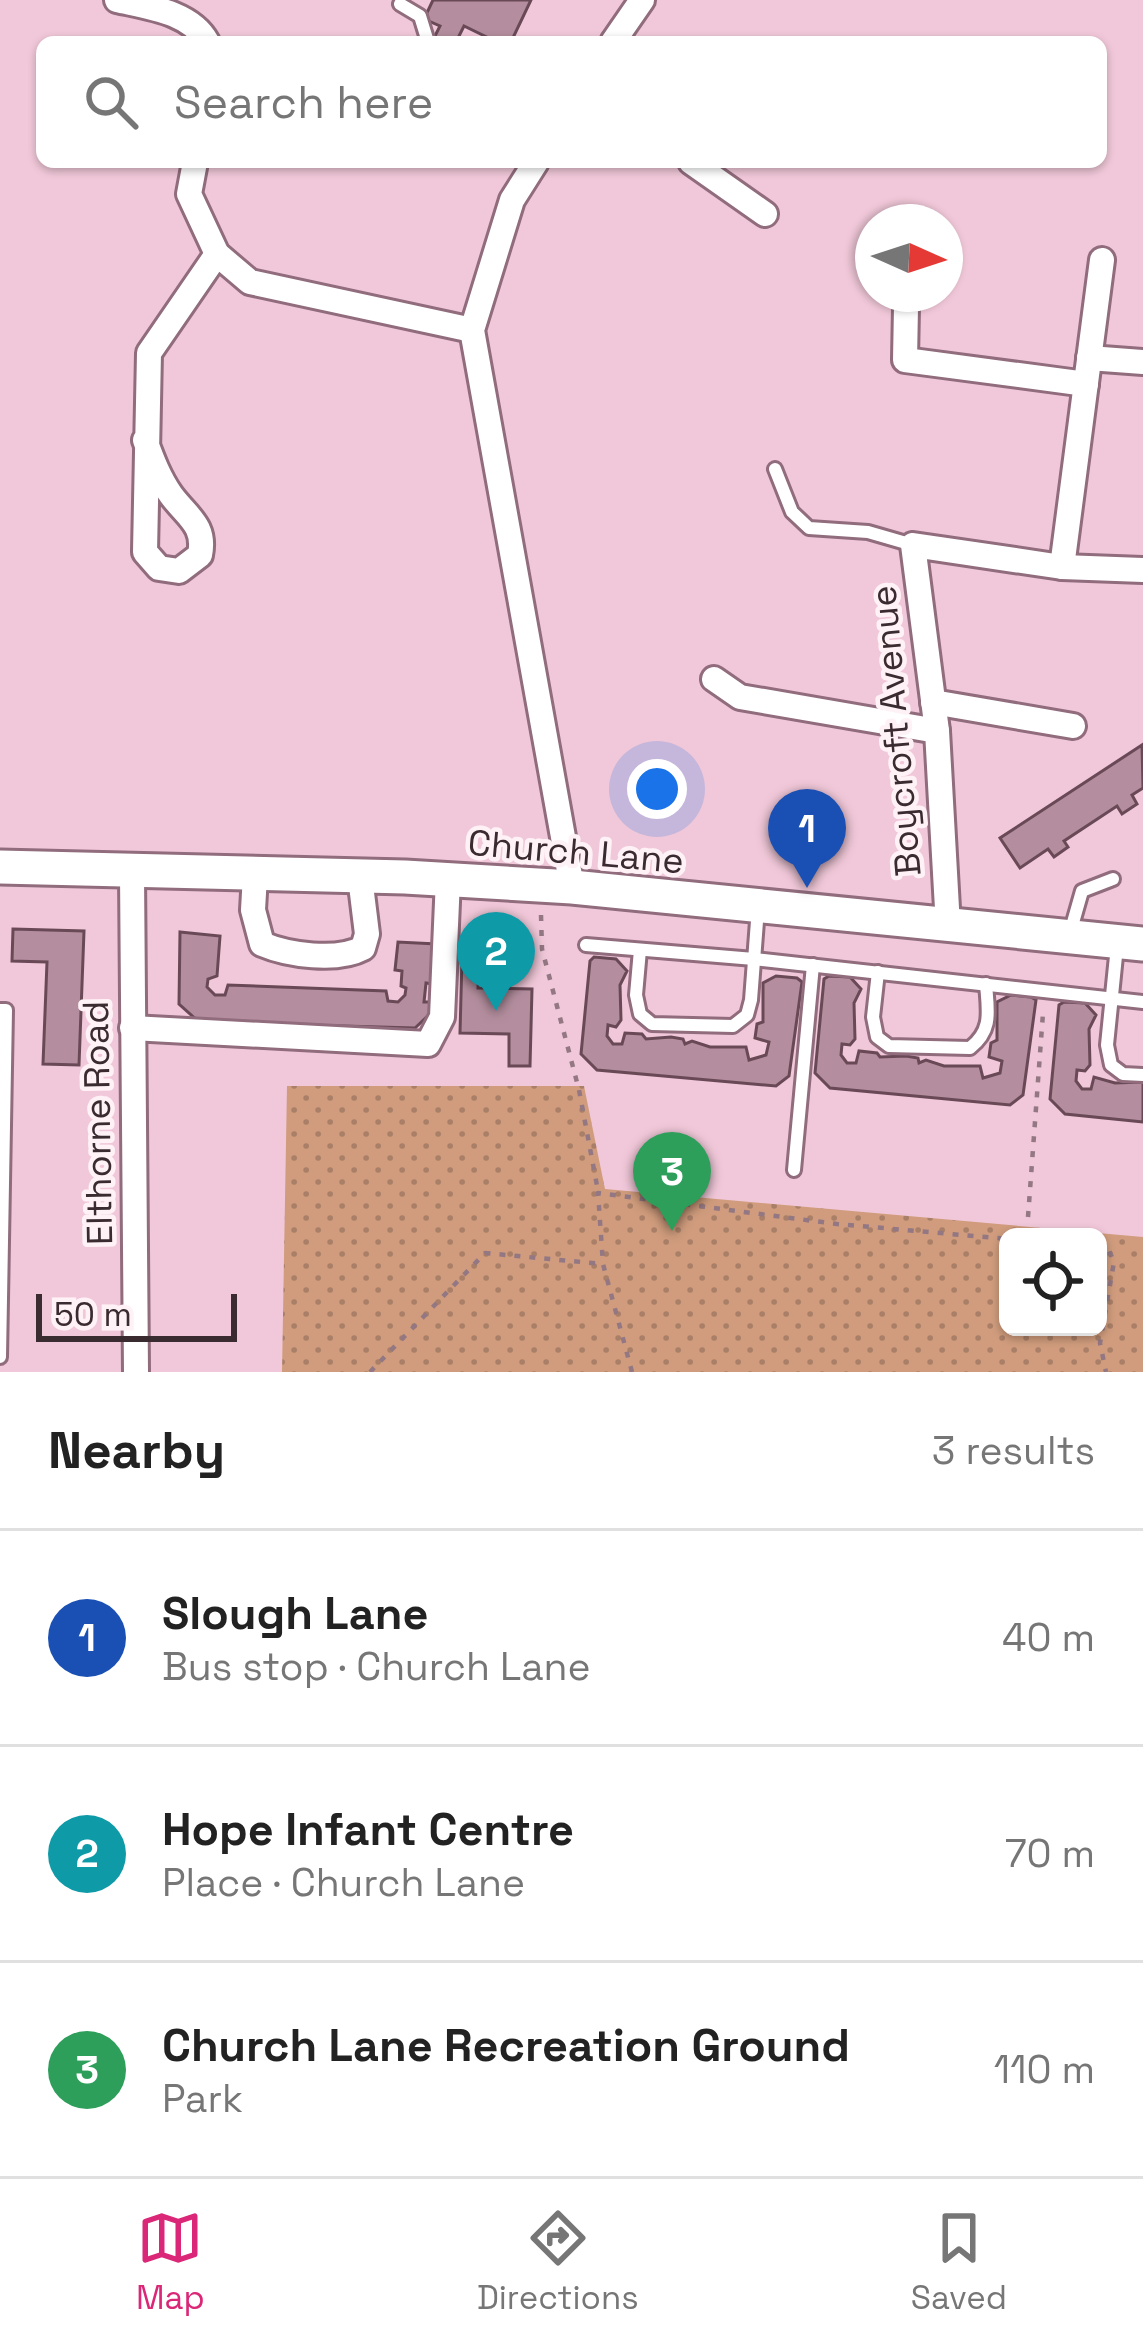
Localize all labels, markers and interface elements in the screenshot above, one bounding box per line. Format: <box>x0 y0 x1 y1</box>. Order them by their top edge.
search box <box>36 36 1107 168</box>
icon: search <box>78 69 144 135</box>
text: Search here <box>174 74 433 131</box>
north arrow <box>855 204 963 312</box>
street label: Boycroft Avenue <box>860 584 932 878</box>
your location <box>627 759 687 819</box>
pin: 1 <box>768 789 846 888</box>
street label: Church Lane <box>466 820 686 884</box>
pin: 2 <box>457 912 535 1011</box>
street label: Elthorne Road <box>73 1000 123 1246</box>
pin: 3 <box>633 1132 711 1231</box>
map controls <box>999 1228 1107 1336</box>
button: locate <box>999 1228 1107 1336</box>
scale bar <box>36 1288 237 1341</box>
text: 50 m <box>54 1294 132 1336</box>
text: Nearby <box>48 1418 225 1483</box>
text: 3 results <box>932 1426 1095 1475</box>
text: Slough Lane <box>162 1585 428 1642</box>
text: 1 <box>78 1613 96 1662</box>
text: 40 m <box>1002 1613 1095 1662</box>
text: Bus stop · Church Lane <box>162 1642 591 1691</box>
text: Hope Infant Centre <box>162 1801 574 1858</box>
text: 2 <box>75 1829 99 1878</box>
text: 70 m <box>1005 1829 1095 1878</box>
text: Place · Church Lane <box>162 1858 525 1907</box>
text: Church Lane Recreation Ground <box>162 2017 850 2074</box>
text: 3 <box>75 2045 99 2094</box>
text: 110 m <box>994 2045 1095 2094</box>
text: Park <box>162 2074 243 2123</box>
tab: Map <box>136 2205 205 2319</box>
tab: Directions <box>477 2205 639 2319</box>
tab: Saved <box>911 2205 1007 2319</box>

